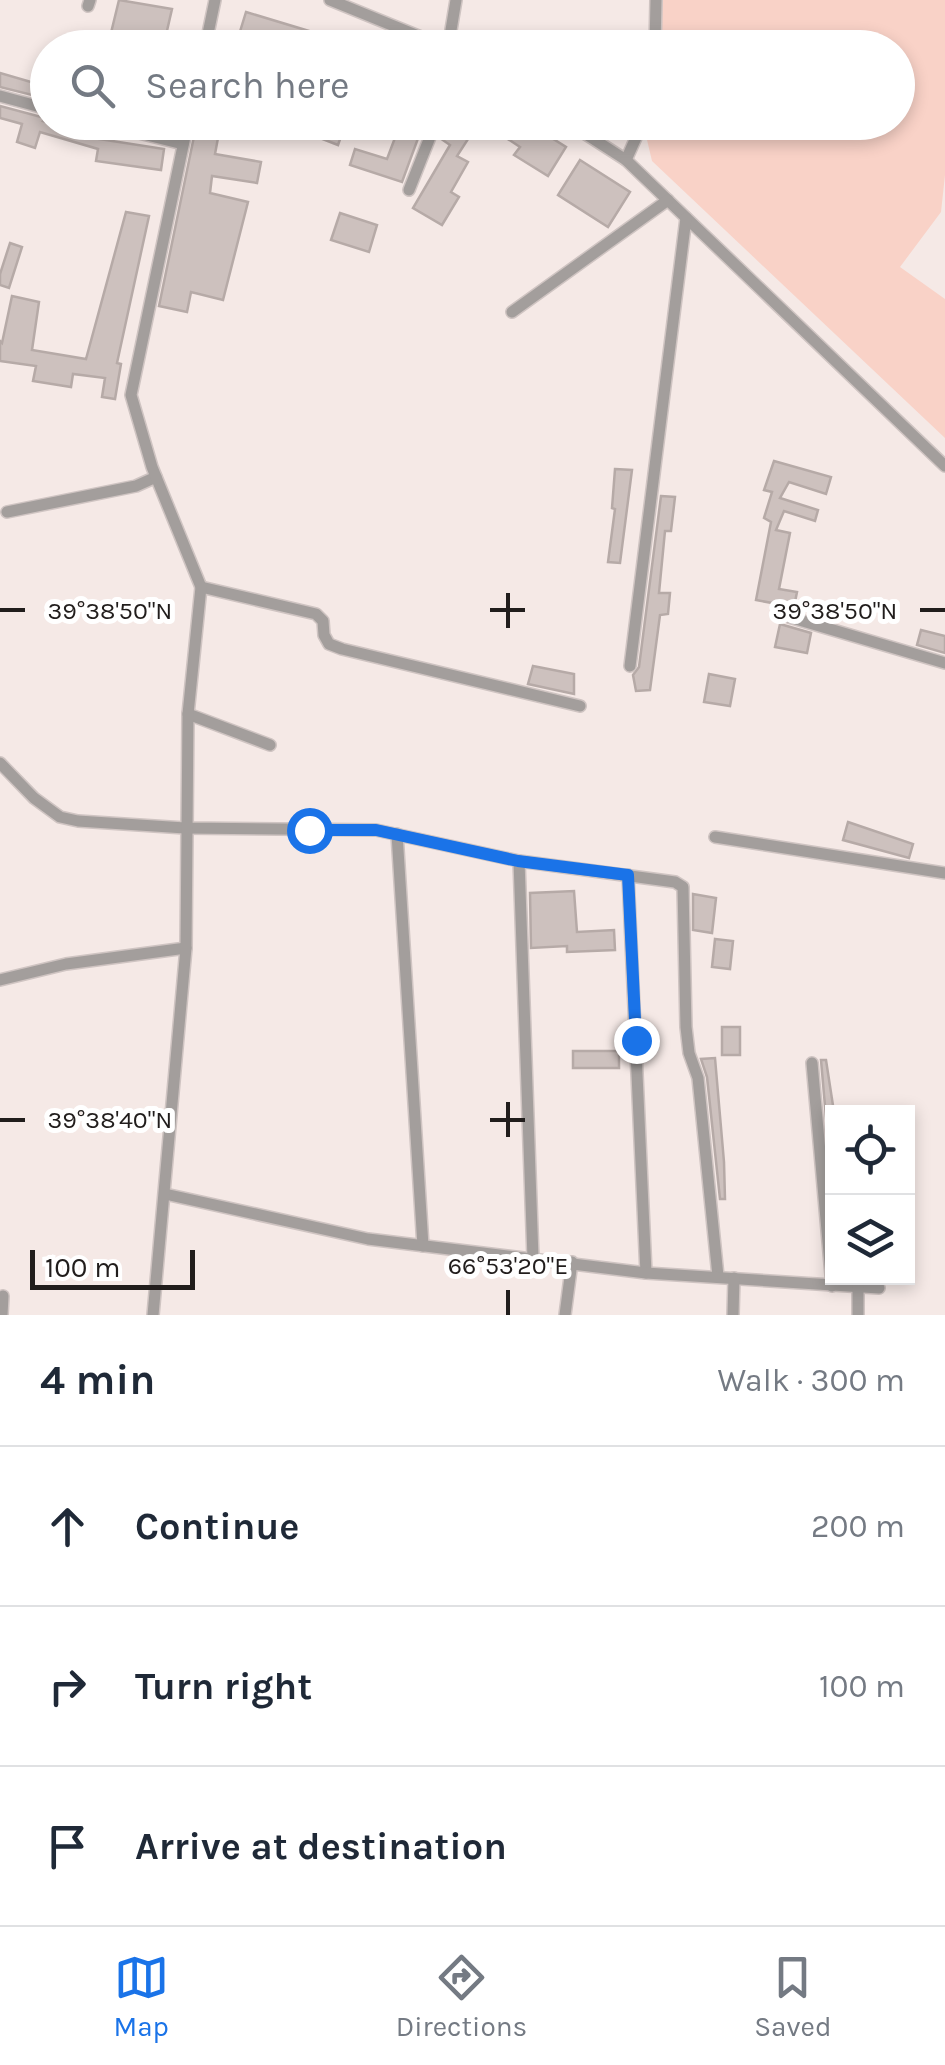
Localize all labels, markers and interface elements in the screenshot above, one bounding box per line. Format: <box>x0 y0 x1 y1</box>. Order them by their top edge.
search box <box>30 30 915 140</box>
icon: search <box>65 58 120 113</box>
text: Search here <box>145 63 349 108</box>
text: 39°38'50"N <box>48 596 172 625</box>
text: 39°38'50"N <box>773 596 897 625</box>
route start <box>287 808 333 854</box>
route end <box>614 1018 660 1064</box>
text: 39°38'40"N <box>48 1105 172 1134</box>
map controls <box>825 1105 915 1285</box>
button: locate <box>825 1105 915 1195</box>
button: layers <box>825 1195 915 1285</box>
scale bar <box>30 1245 195 1290</box>
text: 100 m <box>45 1251 120 1284</box>
text: 66°53'20"E <box>448 1251 568 1280</box>
text: 4 min <box>40 1355 155 1405</box>
text: Walk · 300 m <box>717 1362 905 1399</box>
icon: ahead <box>40 1499 95 1554</box>
text: Continue <box>135 1504 299 1549</box>
text: 200 m <box>811 1508 905 1545</box>
icon: right <box>40 1659 95 1714</box>
text: Turn right <box>135 1664 312 1709</box>
text: 100 m <box>819 1668 905 1705</box>
icon: arrive <box>40 1819 95 1874</box>
text: Arrive at destination <box>135 1824 507 1869</box>
tab: Map <box>113 1950 169 2043</box>
tab: Directions <box>396 1950 527 2043</box>
tab: Saved <box>754 1950 832 2043</box>

